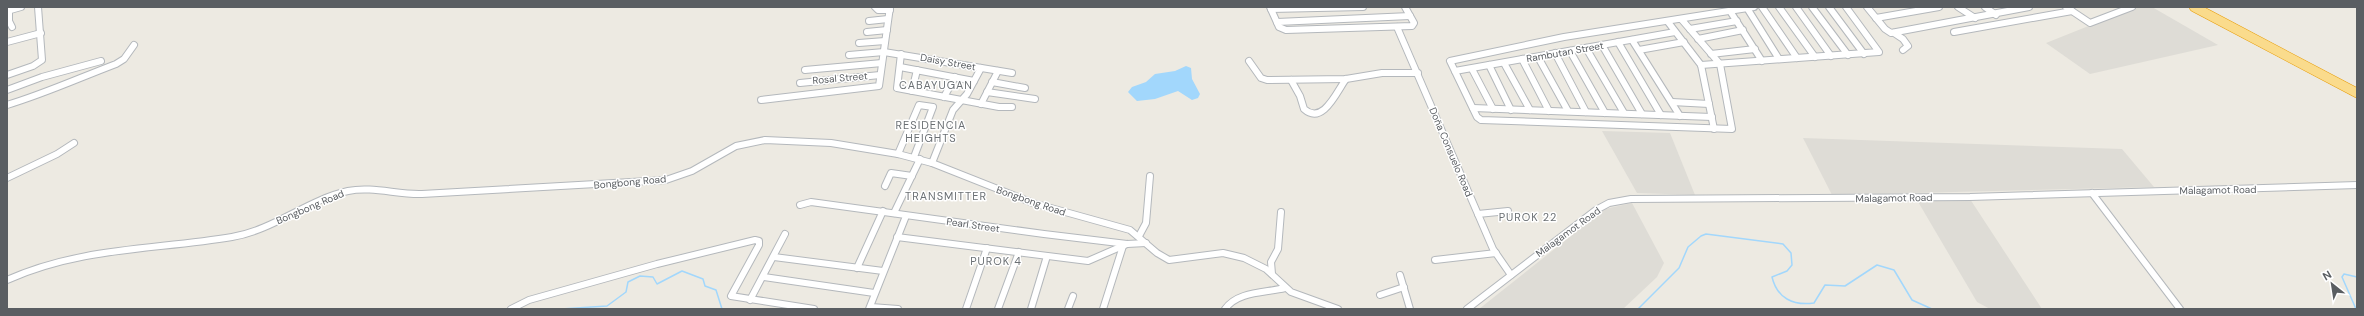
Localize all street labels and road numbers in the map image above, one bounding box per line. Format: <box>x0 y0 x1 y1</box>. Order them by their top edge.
street label: Rambutan Street <box>1525 39 1605 65</box>
street label: Daisy Street <box>919 51 977 73</box>
street label: Rosal Street <box>812 69 868 87</box>
street label: Doña Consuelo Road <box>1426 105 1476 199</box>
street label: Bongbong Road <box>593 172 667 192</box>
street label: Bongbong Road <box>994 183 1068 219</box>
street label: Malagamot Road <box>2179 183 2257 197</box>
street label: Bongbong Road <box>274 187 346 227</box>
street label: Malagamot Road <box>1855 191 1933 205</box>
street label: Malagamot Road <box>1533 204 1603 260</box>
street label: Pearl Street <box>946 215 1001 235</box>

